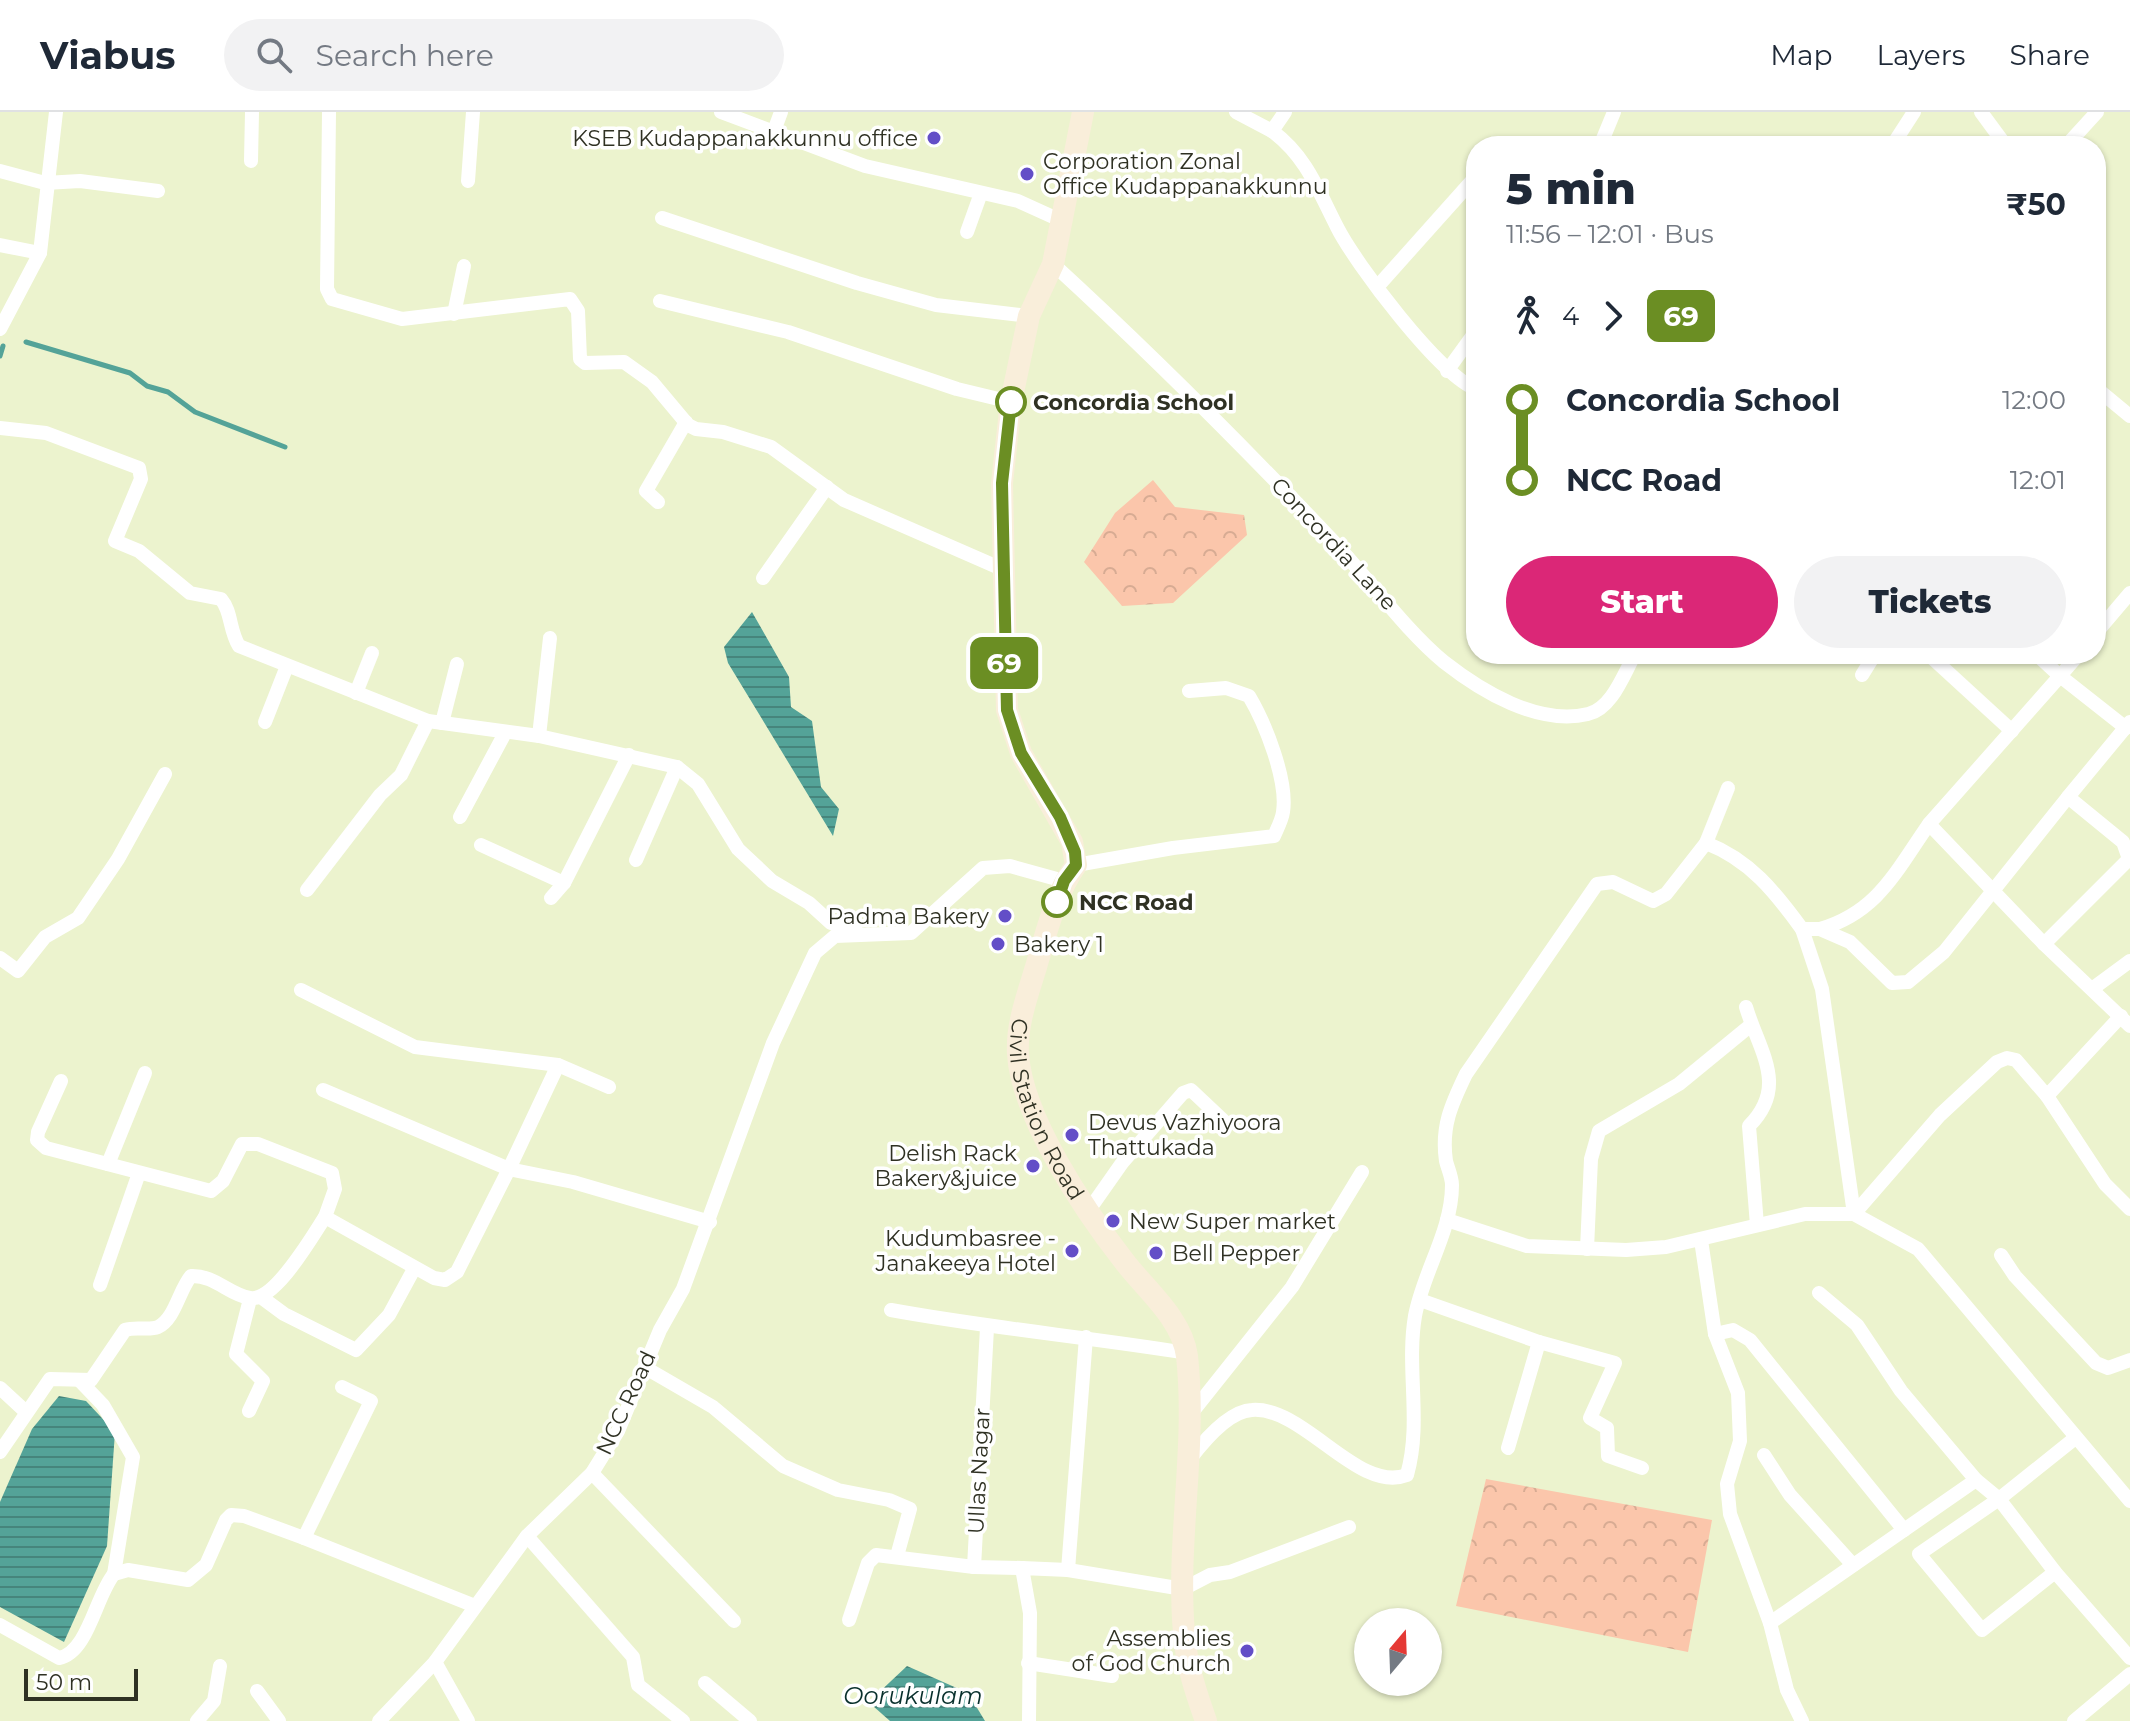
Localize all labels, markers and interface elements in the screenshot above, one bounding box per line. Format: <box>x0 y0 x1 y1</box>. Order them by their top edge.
search box <box>224 19 784 91</box>
text: Viabus <box>40 32 176 79</box>
icon: search <box>252 33 296 77</box>
text: Search here <box>316 37 494 74</box>
text: Map <box>1770 38 1833 72</box>
text: Layers <box>1877 38 1966 72</box>
text: Share <box>2010 38 2090 72</box>
place label: KSEB Kudappanakkunnu office <box>572 125 918 152</box>
marker: KSEB Kudappanakkunnu office <box>925 129 943 147</box>
place label: Corporation Zonal Office Kudappanakkunnu <box>1043 148 1327 200</box>
text: 5 min <box>1506 161 1636 215</box>
marker: Corporation Zonal Office Kudappanakkunnu <box>1018 165 1036 183</box>
text: ₹50 <box>2006 186 2066 223</box>
text: 11:56 – 12:01 · Bus <box>1506 218 1714 250</box>
icon: walk <box>1506 294 1550 338</box>
icon: forward <box>1591 294 1635 338</box>
text: 69 <box>1663 299 1699 333</box>
text: 4 <box>1562 300 1579 332</box>
text: Concordia School <box>1566 382 1840 419</box>
text: 12:00 <box>2002 384 2066 416</box>
marker: Concordia School <box>996 387 1026 417</box>
place label: Concordia School <box>1033 389 1234 416</box>
text: NCC Road <box>1566 462 1722 499</box>
text: 12:01 <box>2010 464 2066 496</box>
street label: Concordia Lane <box>1265 472 1403 616</box>
button: Start <box>1506 556 1778 648</box>
button: Tickets <box>1794 556 2066 648</box>
line badge: 69 <box>968 637 1040 689</box>
text: 69 <box>986 646 1022 680</box>
marker: NCC Road <box>1042 887 1072 917</box>
place label: NCC Road <box>1079 889 1193 916</box>
place label: Padma Bakery <box>827 903 989 930</box>
marker: Padma Bakery <box>996 907 1014 925</box>
place label: Bakery 1 <box>1014 931 1104 958</box>
marker: Bakery 1 <box>989 935 1007 953</box>
street label: Civil Station Road <box>1004 1016 1090 1205</box>
place label: Devus Vazhiyoora Thattukada <box>1088 1109 1282 1161</box>
marker: Devus Vazhiyoora Thattukada <box>1063 1126 1081 1144</box>
place label: Delish Rack Bakery&juice <box>874 1140 1018 1192</box>
marker: Delish Rack Bakery&juice <box>1024 1157 1042 1175</box>
place label: New Super market <box>1129 1208 1336 1235</box>
marker: New Super market <box>1104 1212 1122 1230</box>
place label: Kudumbasree - Janakeeya Hotel <box>874 1225 1056 1277</box>
place label: Bell Pepper <box>1172 1240 1300 1267</box>
marker: Kudumbasree - Janakeeya Hotel <box>1063 1242 1081 1260</box>
marker: Bell Pepper <box>1147 1244 1165 1262</box>
street label: NCC Road <box>590 1347 662 1459</box>
street label: Ullas Nagar <box>962 1407 996 1535</box>
north arrow <box>1354 1608 1442 1696</box>
map controls <box>1354 1608 1442 1696</box>
place label: Assemblies of God Church <box>1072 1625 1231 1677</box>
marker: Assemblies of God Church <box>1238 1642 1256 1660</box>
scale bar <box>24 1665 138 1701</box>
text: 50 m <box>36 1669 92 1696</box>
water label: Oorukulam <box>843 1681 983 1710</box>

